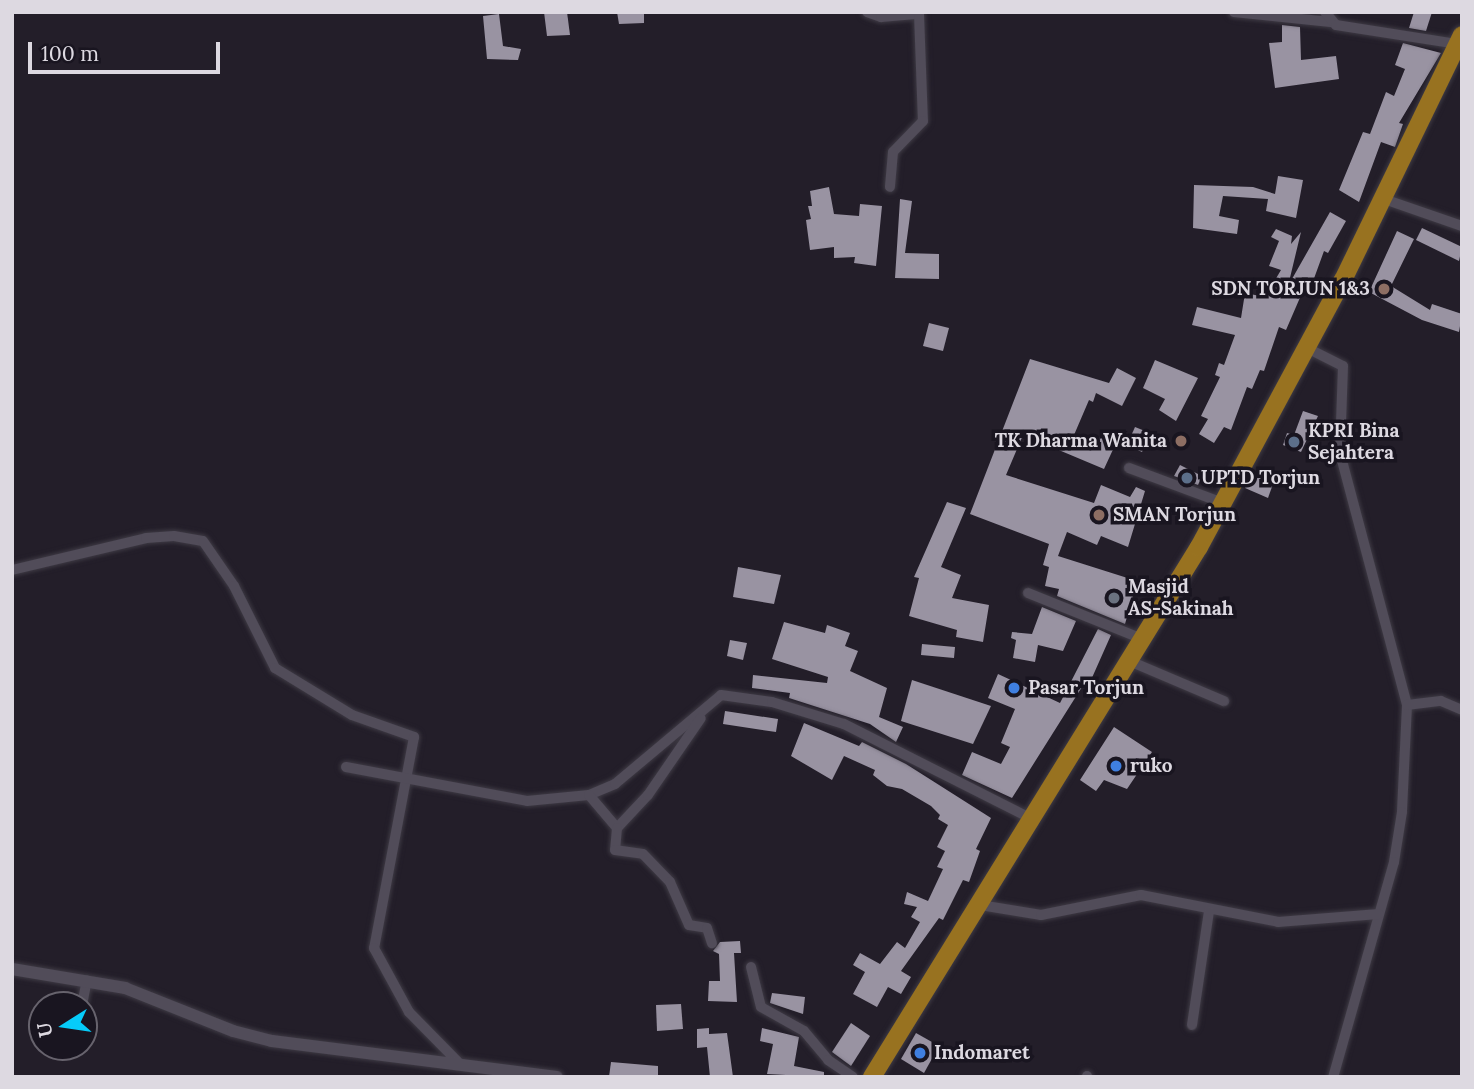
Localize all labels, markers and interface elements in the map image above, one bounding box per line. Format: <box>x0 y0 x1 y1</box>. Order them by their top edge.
scale bar <box>32 28 224 72</box>
text: 100 m <box>41 40 99 67</box>
place label: SDN TORJUN 1&3 <box>1211 278 1370 300</box>
marker: SDN TORJUN 1&3 <box>1376 281 1392 297</box>
place label: KPRI Bina Sejahtera <box>1308 420 1400 464</box>
place label: TK Dharma Wanita <box>995 430 1167 452</box>
marker: TK Dharma Wanita <box>1173 433 1189 449</box>
marker: KPRI Bina Sejahtera <box>1286 434 1302 450</box>
place label: UPTD Torjun <box>1201 467 1320 489</box>
marker: UPTD Torjun <box>1179 470 1195 486</box>
place label: SMAN Torjun <box>1113 504 1236 526</box>
marker: SMAN Torjun <box>1091 507 1107 523</box>
place label: Masjid AS-Sakinah <box>1128 576 1234 620</box>
marker: Masjid AS-Sakinah <box>1106 590 1122 606</box>
place label: Pasar Torjun <box>1028 677 1144 699</box>
marker: Pasar Torjun <box>1006 680 1022 696</box>
place label: ruko <box>1130 755 1172 777</box>
marker: ruko <box>1108 758 1124 774</box>
north arrow <box>28 991 98 1061</box>
text: U <box>31 1020 58 1040</box>
place label: Indomaret <box>934 1042 1030 1064</box>
marker: Indomaret <box>912 1045 928 1061</box>

